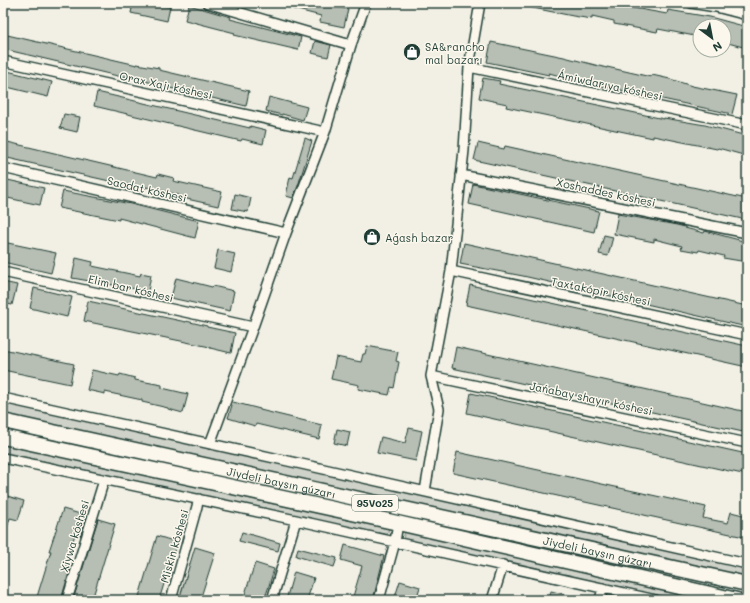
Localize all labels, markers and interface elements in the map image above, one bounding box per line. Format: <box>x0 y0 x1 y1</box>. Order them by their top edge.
north arrow <box>692 18 732 58</box>
text: N <box>710 38 725 55</box>
place label: SA&rancho mal bazarı <box>425 39 485 67</box>
shop icon: SA&rancho mal bazarı <box>402 42 422 62</box>
street label: Ámiwdarıya kóshesi <box>556 67 664 103</box>
street label: Orax Xajı kóshesi <box>118 68 214 102</box>
street label: Saodat kóshesi <box>106 173 188 205</box>
street label: Xoshaddes kóshesi <box>555 174 657 210</box>
shop icon: Aǵash bazar <box>362 227 382 247</box>
place label: Aǵash bazar <box>385 230 453 245</box>
street label: Elim bar kóshesi <box>87 271 175 305</box>
street label: Taxtakópir kóshesi <box>550 273 652 309</box>
street label: Jańabay shayır kóshesi <box>528 378 654 418</box>
street label: Jiydeli baysın gúzarı <box>226 463 337 501</box>
road number: 95V025 <box>352 495 398 511</box>
street label: Xiywa kóshesi <box>56 498 92 574</box>
street label: Miskin kóshesi <box>156 508 192 584</box>
street label: Jiydeli baysın gúzarı <box>542 532 654 571</box>

